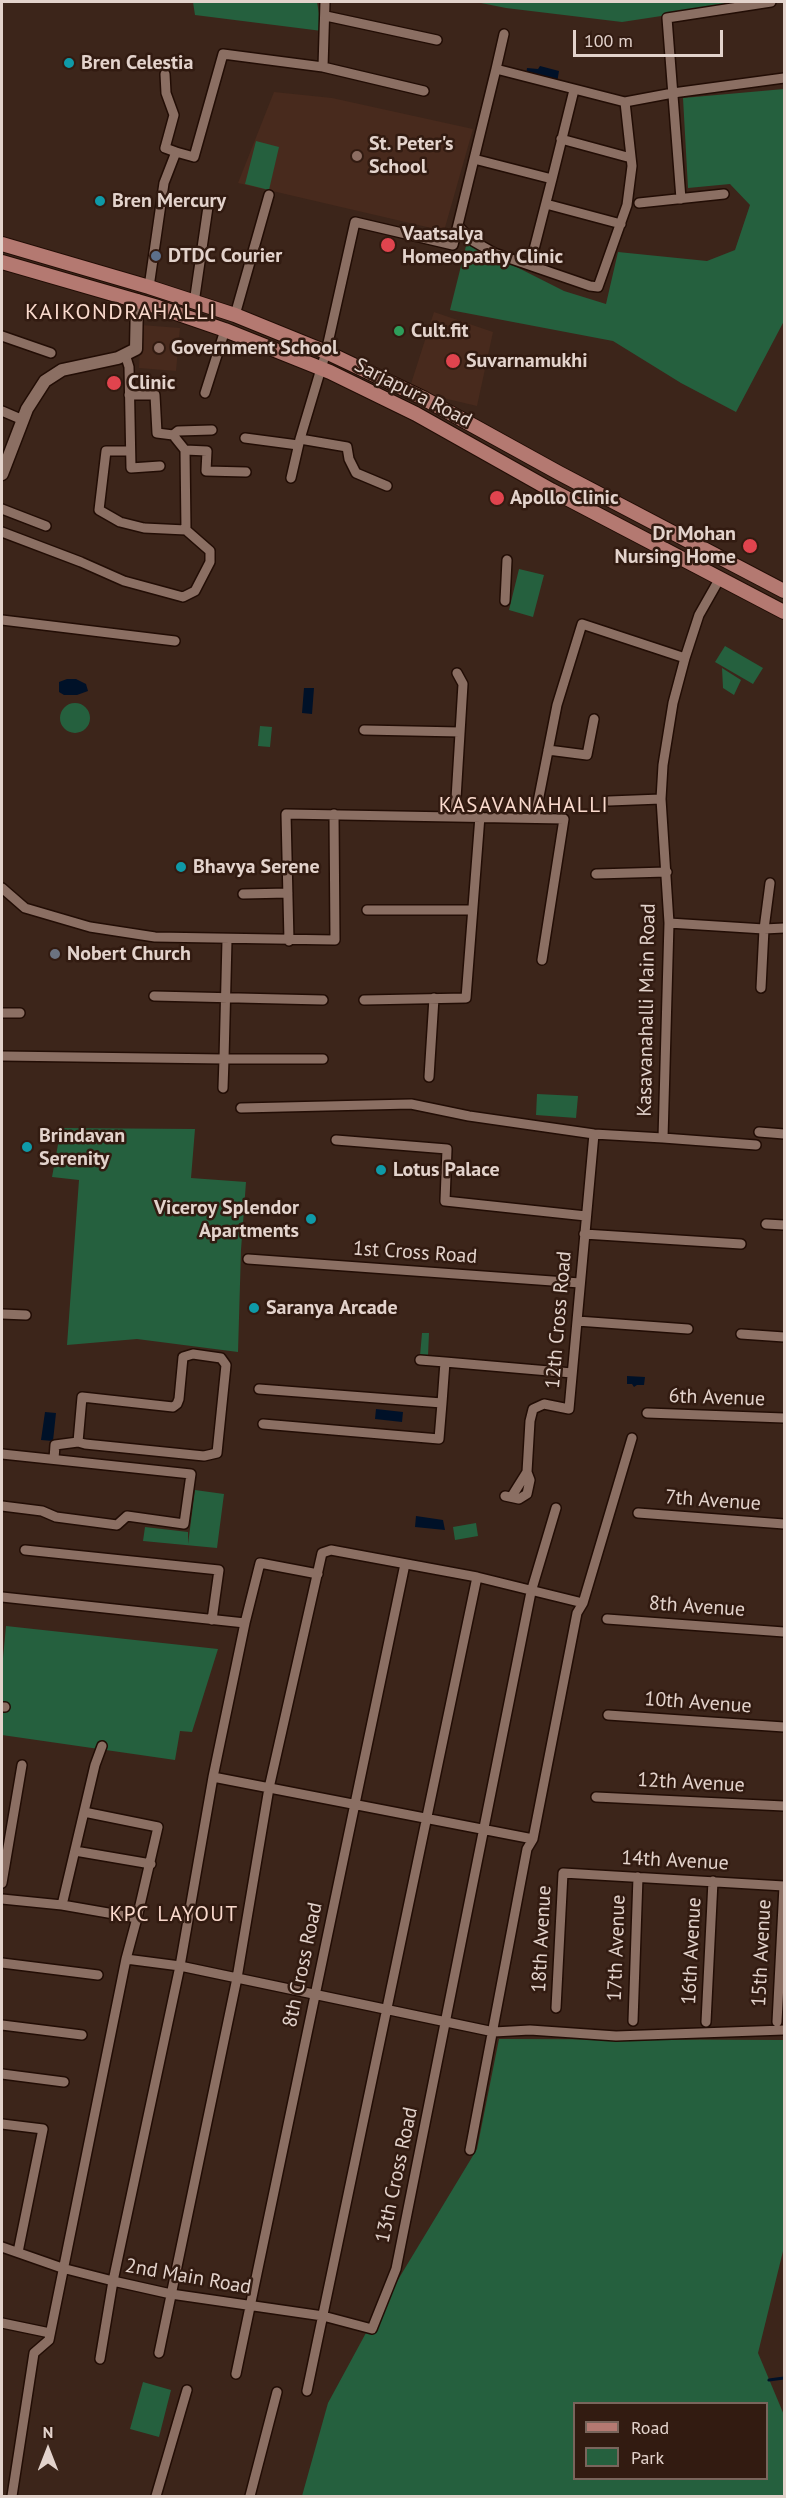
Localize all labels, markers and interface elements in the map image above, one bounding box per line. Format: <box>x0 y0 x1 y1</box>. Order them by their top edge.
scale bar <box>576 18 726 56</box>
text: 100 m <box>584 29 633 52</box>
place label: Bren Celestia <box>81 51 193 75</box>
marker: Bren Celestia <box>62 56 76 70</box>
place label: St. Peter's School <box>369 132 454 179</box>
marker: St. Peter's School <box>350 149 364 163</box>
place label: Bren Mercury <box>112 189 226 213</box>
marker: Bren Mercury <box>93 194 107 208</box>
place label: Vaatsalya Homeopathy Clinic <box>402 222 563 269</box>
marker: Vaatsalya Homeopathy Clinic <box>379 236 397 254</box>
place label: DTDC Courier <box>168 244 282 268</box>
marker: DTDC Courier <box>149 249 163 263</box>
district label: KAIKONDRAHALLI <box>25 300 217 326</box>
place label: Cult.fit <box>411 319 469 343</box>
marker: Cult.fit <box>392 324 406 338</box>
place label: Government School <box>171 336 338 360</box>
marker: Government School <box>152 341 166 355</box>
place label: Suvarnamukhi <box>466 349 588 373</box>
marker: Suvarnamukhi <box>444 352 462 370</box>
street label: Sarjapura Road <box>350 353 476 433</box>
place label: Clinic <box>128 371 175 395</box>
marker: Clinic <box>105 374 123 392</box>
place label: Apollo Clinic <box>510 486 619 510</box>
marker: Apollo Clinic <box>488 489 506 507</box>
place label: Dr Mohan Nursing Home <box>615 522 736 569</box>
marker: Dr Mohan Nursing Home <box>741 537 759 555</box>
district label: KASAVANAHALLI <box>439 793 609 819</box>
place label: Bhavya Serene <box>193 855 320 879</box>
marker: Bhavya Serene <box>174 860 188 874</box>
street label: Kasavanahalli Main Road <box>633 903 661 1117</box>
place label: Nobert Church <box>67 942 191 966</box>
marker: Nobert Church <box>48 947 62 961</box>
place label: Brindavan Serenity <box>39 1124 125 1171</box>
marker: Brindavan Serenity <box>20 1140 34 1154</box>
place label: Lotus Palace <box>393 1158 500 1182</box>
marker: Lotus Palace <box>374 1163 388 1177</box>
place label: Viceroy Splendor Apartments <box>154 1196 299 1243</box>
marker: Viceroy Splendor Apartments <box>304 1212 318 1226</box>
street label: 1st Cross Road <box>352 1237 478 1269</box>
street label: 12th Cross Road <box>541 1250 577 1390</box>
place label: Saranya Arcade <box>266 1296 398 1320</box>
marker: Saranya Arcade <box>247 1301 261 1315</box>
street label: 6th Avenue <box>668 1384 766 1412</box>
street label: 7th Avenue <box>664 1486 762 1516</box>
street label: 8th Avenue <box>648 1592 746 1622</box>
street label: 10th Avenue <box>644 1687 752 1719</box>
street label: 12th Avenue <box>637 1768 745 1798</box>
street label: 14th Avenue <box>621 1846 729 1876</box>
street label: 18th Avenue <box>527 1885 557 1993</box>
street label: 17th Avenue <box>603 1894 631 2002</box>
street label: 16th Avenue <box>677 1897 707 2005</box>
street label: 15th Avenue <box>747 1899 777 2007</box>
street label: 8th Cross Road <box>278 1900 328 2030</box>
district label: KPC LAYOUT <box>109 1902 239 1928</box>
street label: 13th Cross Road <box>371 2105 423 2245</box>
street label: 2nd Main Road <box>123 2254 253 2300</box>
legend <box>573 2402 768 2480</box>
text: Road <box>631 2416 669 2439</box>
north arrow <box>18 2420 78 2480</box>
text: N <box>43 2422 53 2442</box>
text: Park <box>631 2446 664 2469</box>

